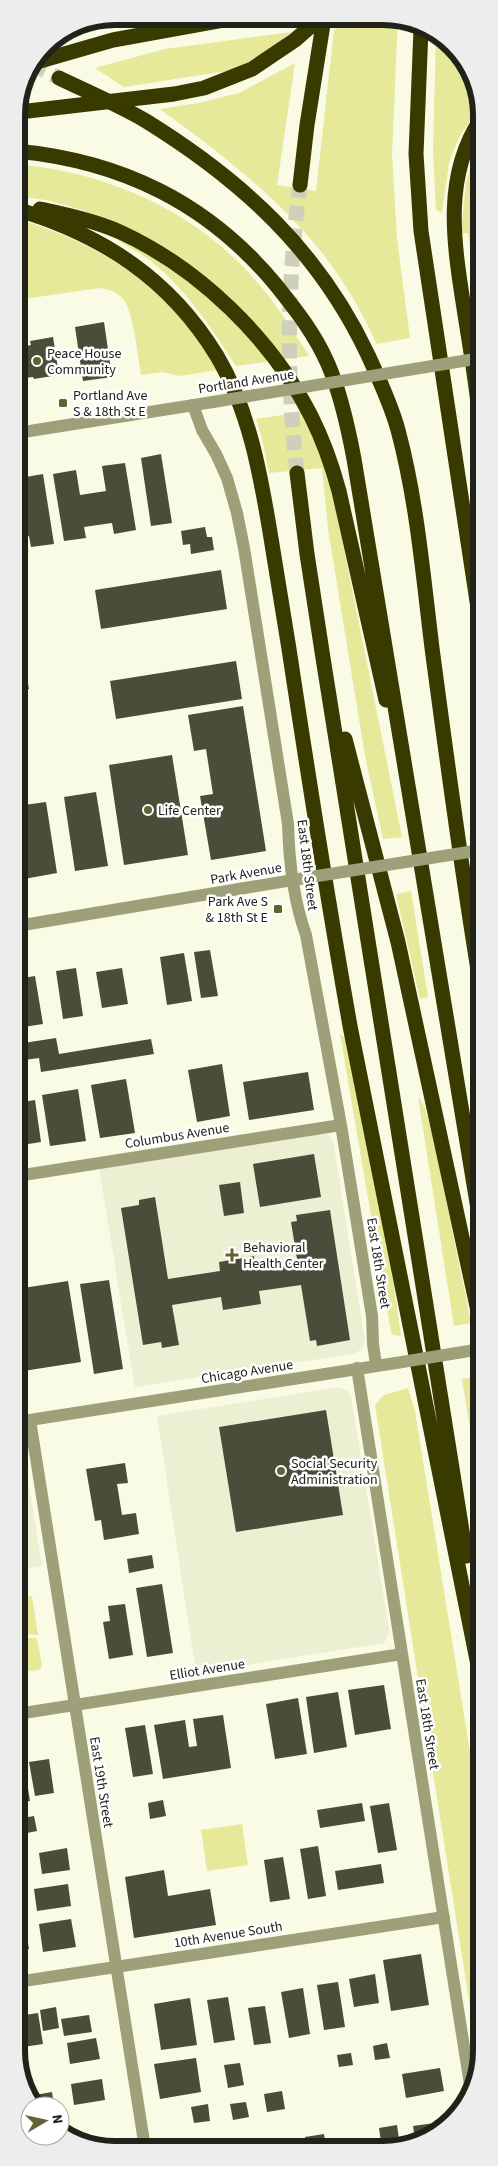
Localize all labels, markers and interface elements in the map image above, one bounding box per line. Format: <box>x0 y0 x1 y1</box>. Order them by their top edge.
place label: Peace House Community <box>47 344 121 380</box>
marker: Peace House Community <box>31 355 43 367</box>
street label: Portland Avenue <box>197 365 296 399</box>
place label: Portland Ave S & 18th St E <box>73 386 148 422</box>
marker: Portland Ave S & 18th St E <box>57 397 69 409</box>
place label: Life Center <box>158 801 221 821</box>
marker: Life Center <box>142 804 154 816</box>
street label: East 18th Street <box>291 818 323 912</box>
street label: Park Avenue <box>209 858 283 890</box>
place label: Park Ave S & 18th St E <box>206 892 268 928</box>
marker: Park Ave S & 18th St E <box>272 903 284 915</box>
street label: Columbus Avenue <box>123 1118 231 1154</box>
street label: East 18th Street <box>361 1216 395 1310</box>
place label: Behavioral Health Center <box>243 1238 324 1274</box>
marker: Behavioral Health Center <box>225 1248 239 1262</box>
street label: Chicago Avenue <box>200 1355 295 1389</box>
place label: Social Security Administration <box>291 1454 378 1490</box>
marker: Social Security Administration <box>275 1465 287 1477</box>
street label: Elliot Avenue <box>168 1654 246 1686</box>
street label: East 18th Street <box>410 1677 444 1771</box>
street label: East 19th Street <box>84 1735 118 1829</box>
street label: 10th Avenue South <box>172 1917 284 1953</box>
north arrow <box>20 2096 70 2146</box>
text: N <box>46 2113 67 2125</box>

